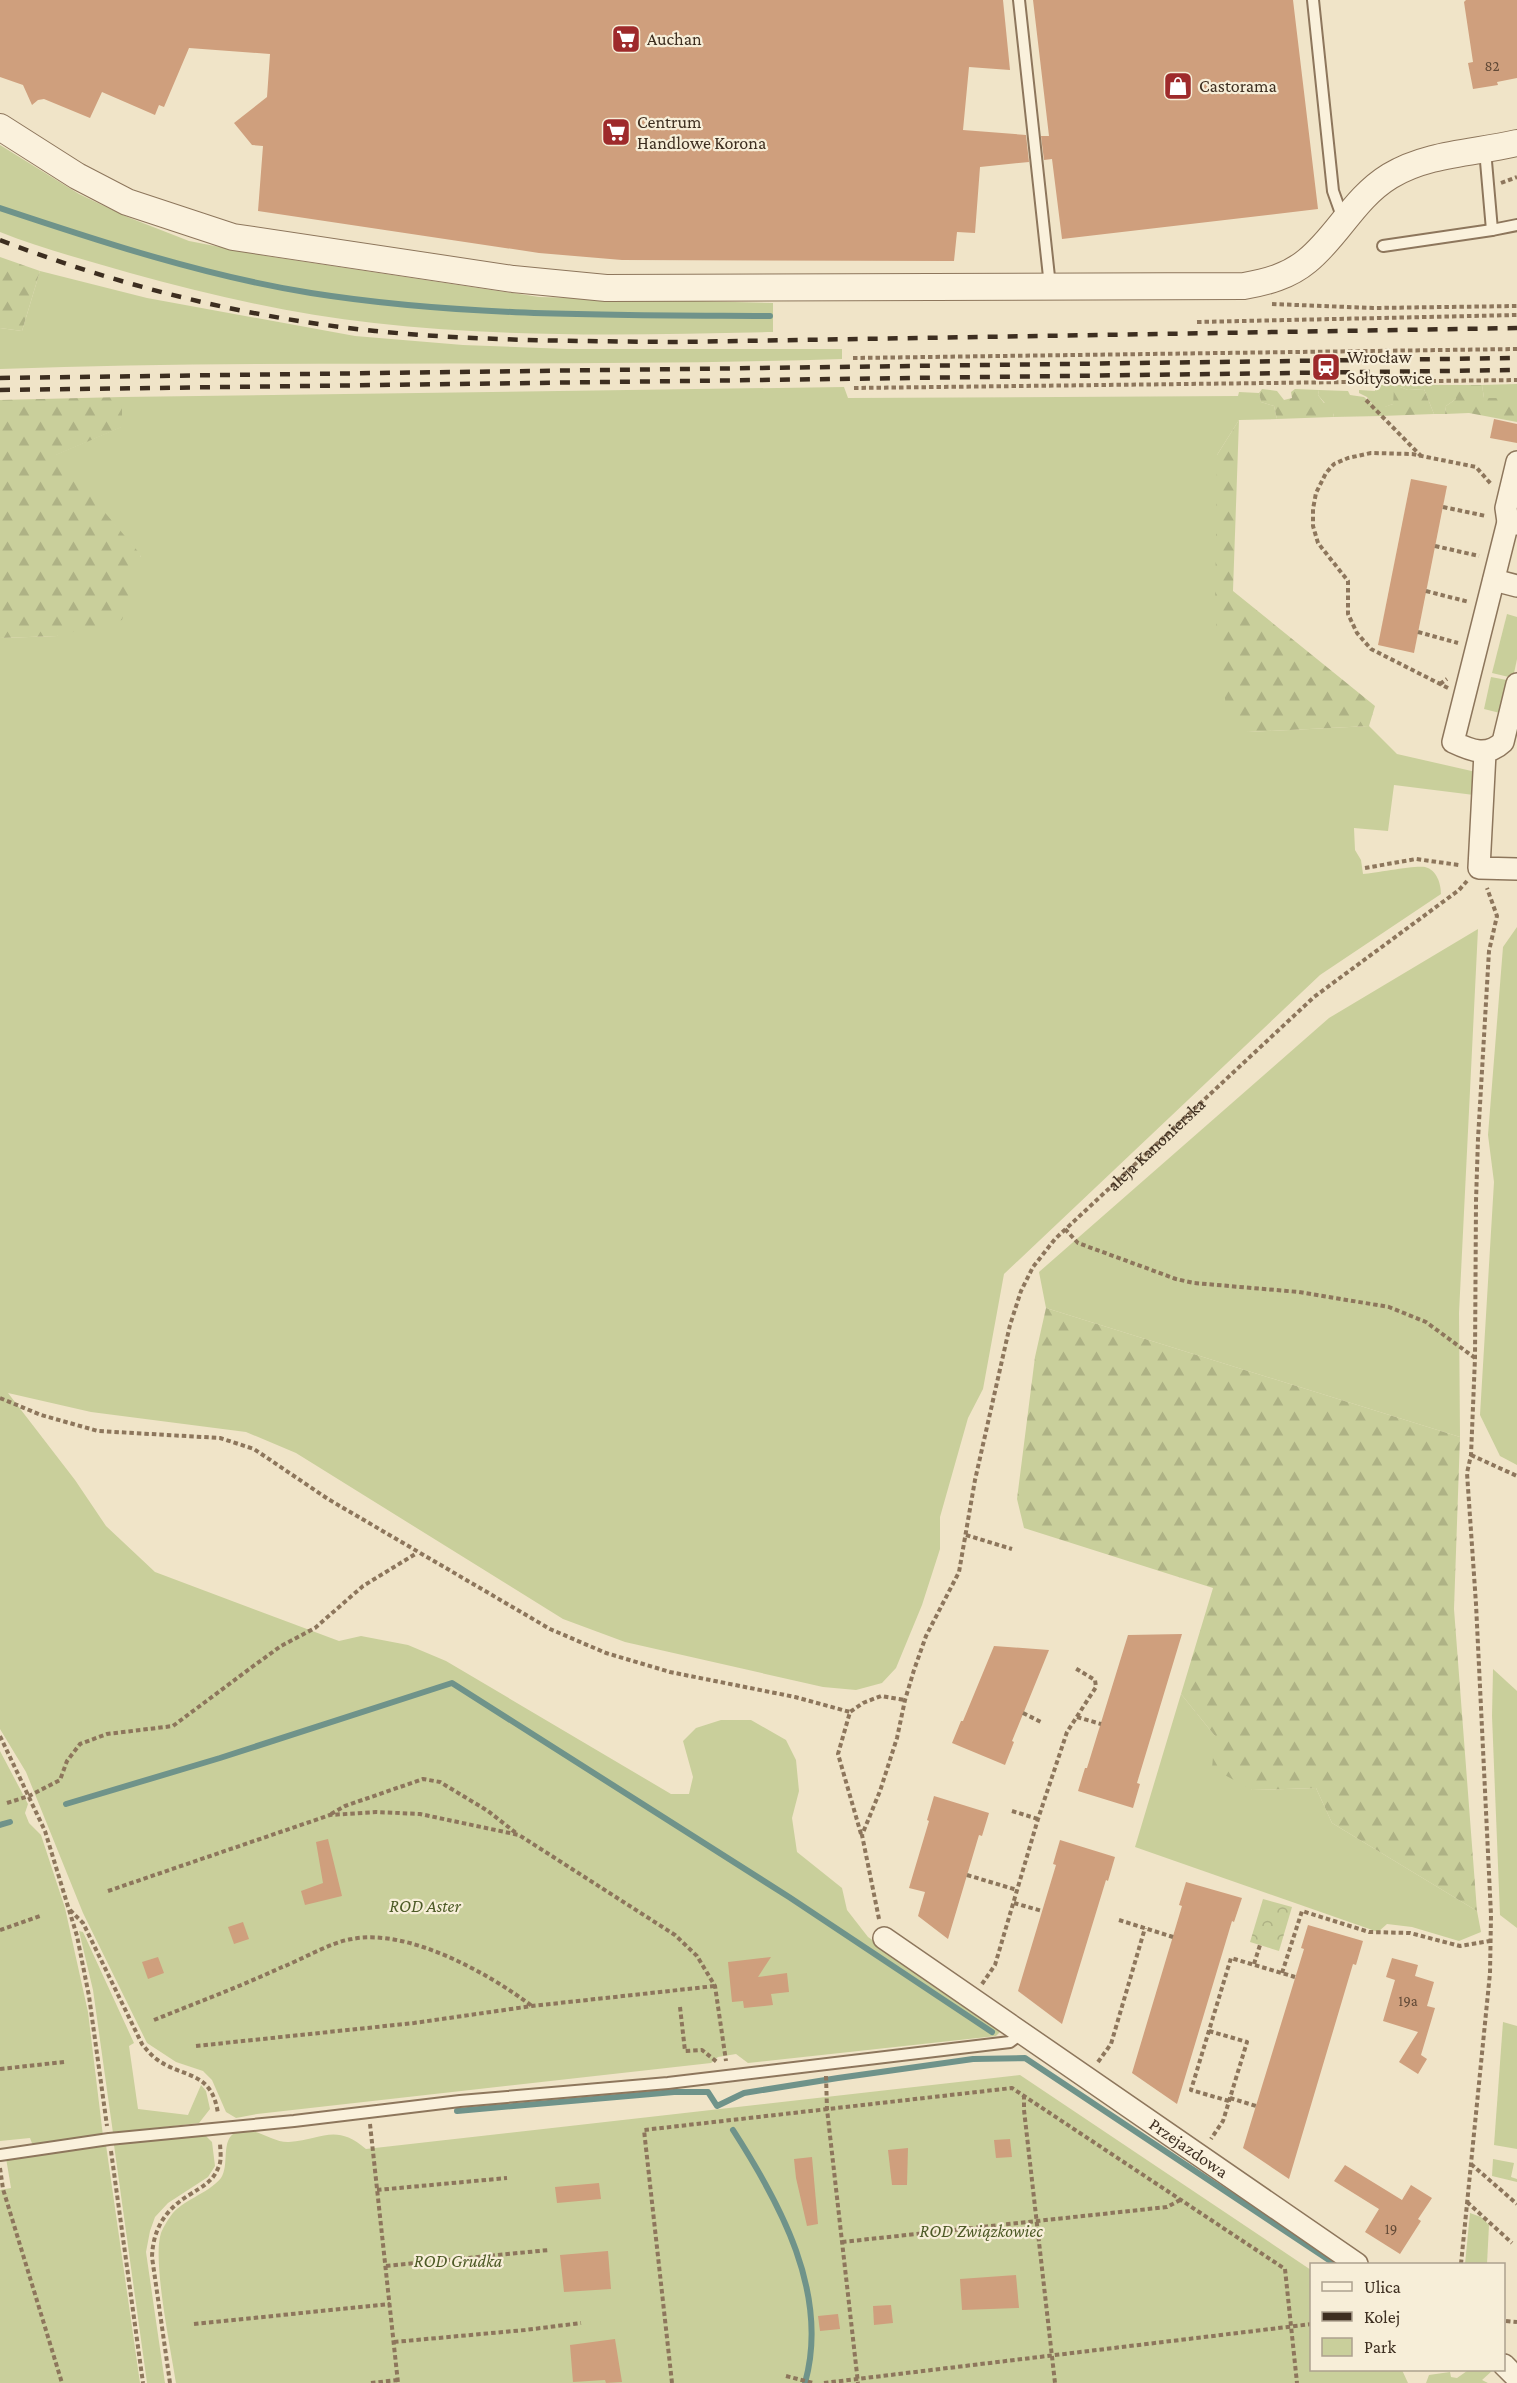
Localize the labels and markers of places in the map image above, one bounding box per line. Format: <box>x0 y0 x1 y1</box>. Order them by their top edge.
supermarket icon: Auchan <box>610 23 642 55</box>
place label: Auchan <box>647 29 702 49</box>
shop icon: Castorama <box>1162 70 1194 102</box>
place label: Castorama <box>1199 76 1277 96</box>
place label: Centrum Handlowe Korona <box>637 112 766 153</box>
supermarket icon: Centrum Handlowe Korona <box>600 116 632 148</box>
place label: Wrocław Sołtysowice <box>1347 347 1432 388</box>
station icon: Wrocław Sołtysowice <box>1310 351 1342 383</box>

